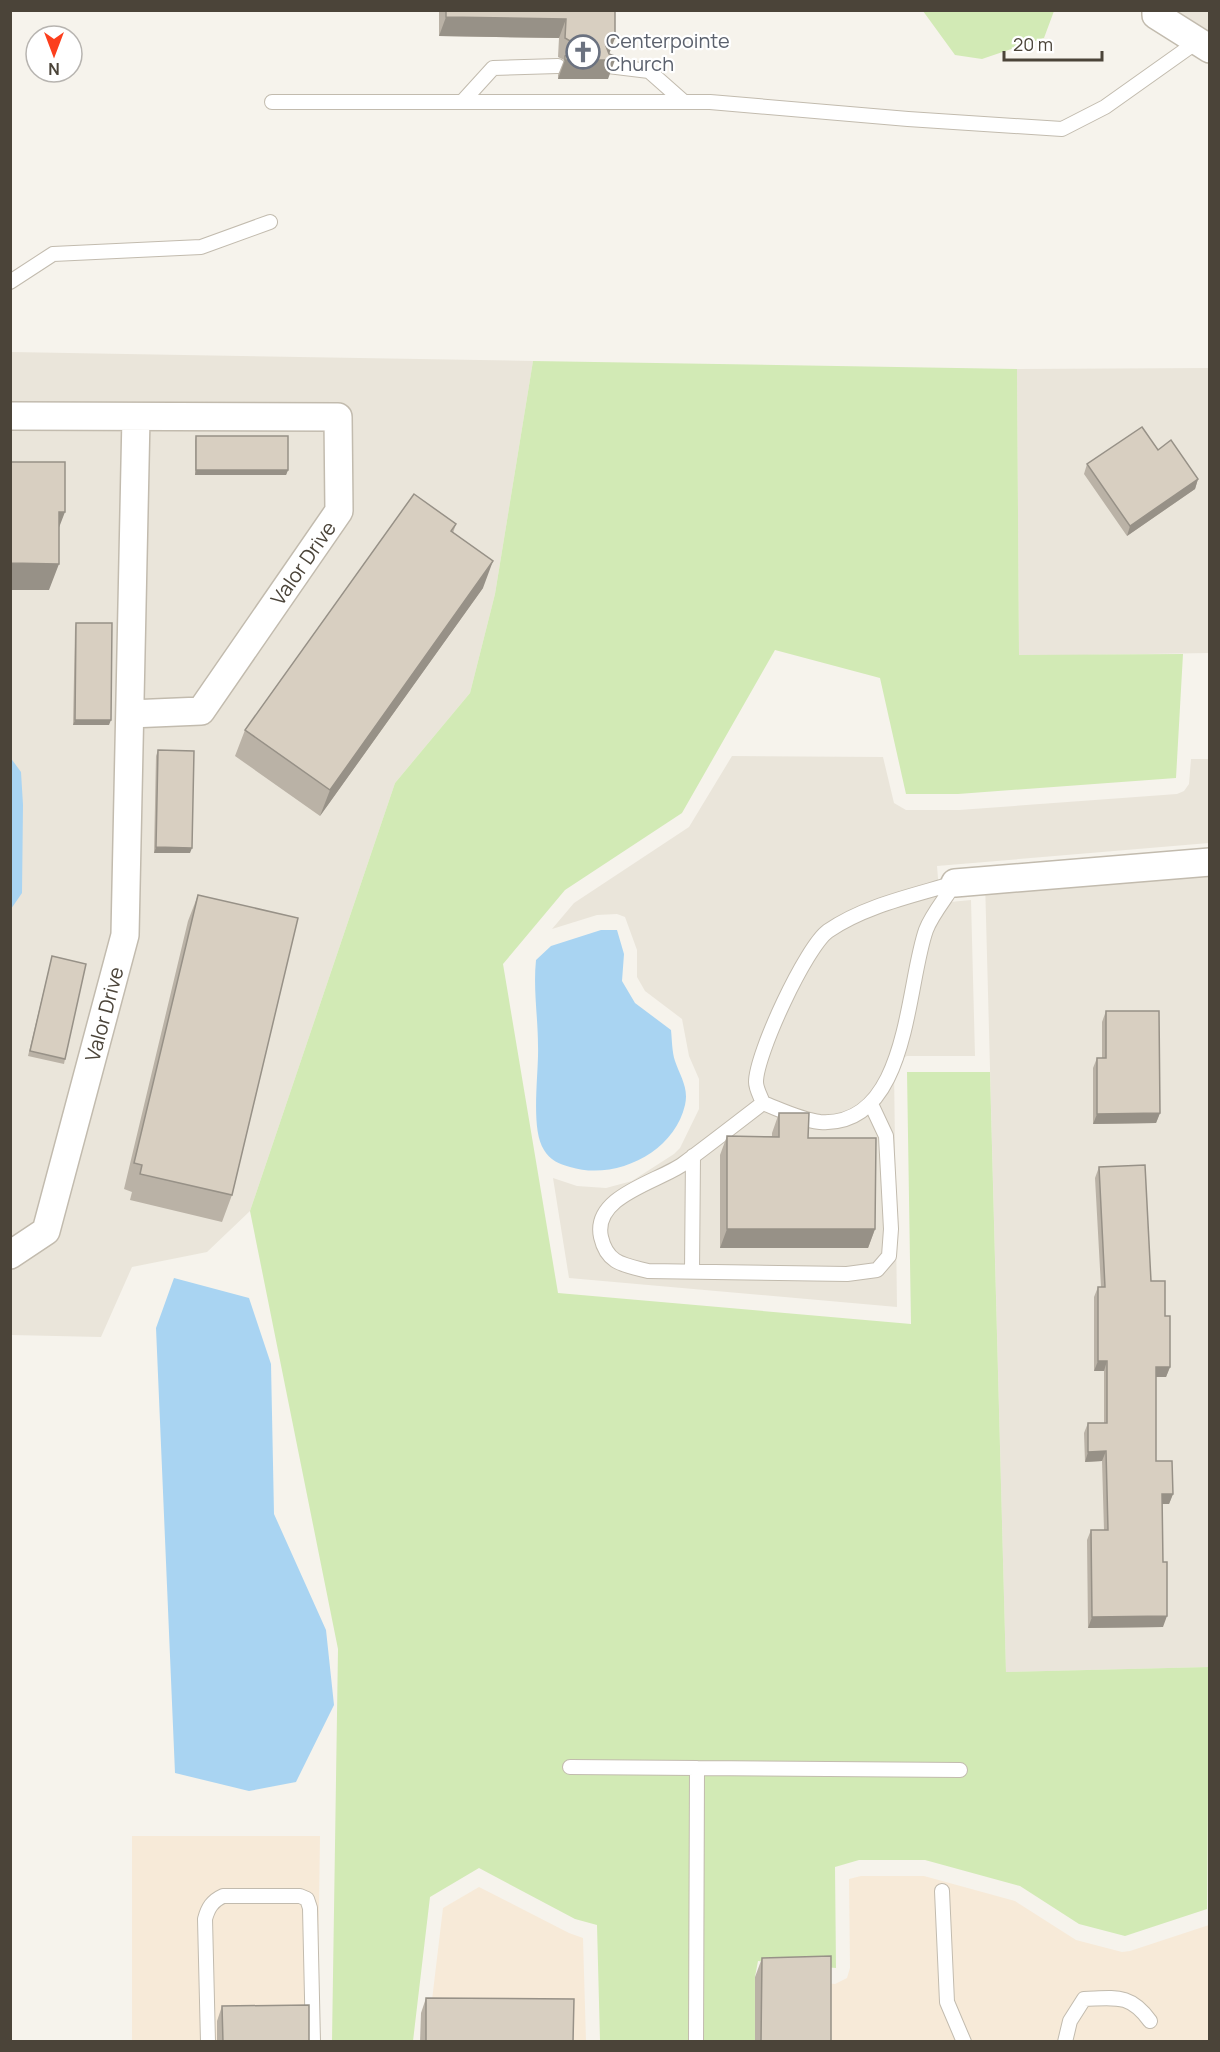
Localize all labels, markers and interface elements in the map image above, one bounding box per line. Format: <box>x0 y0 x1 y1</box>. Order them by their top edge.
north arrow <box>24 24 84 84</box>
scale bar <box>1004 24 1102 62</box>
place label: Centerpointe Church <box>606 27 730 77</box>
text: 20 m <box>1013 32 1053 56</box>
church icon: Centerpointe Church <box>565 34 601 70</box>
text: N <box>48 58 60 80</box>
street label: Valor Drive <box>264 516 342 610</box>
street label: Valor Drive <box>78 964 130 1064</box>

